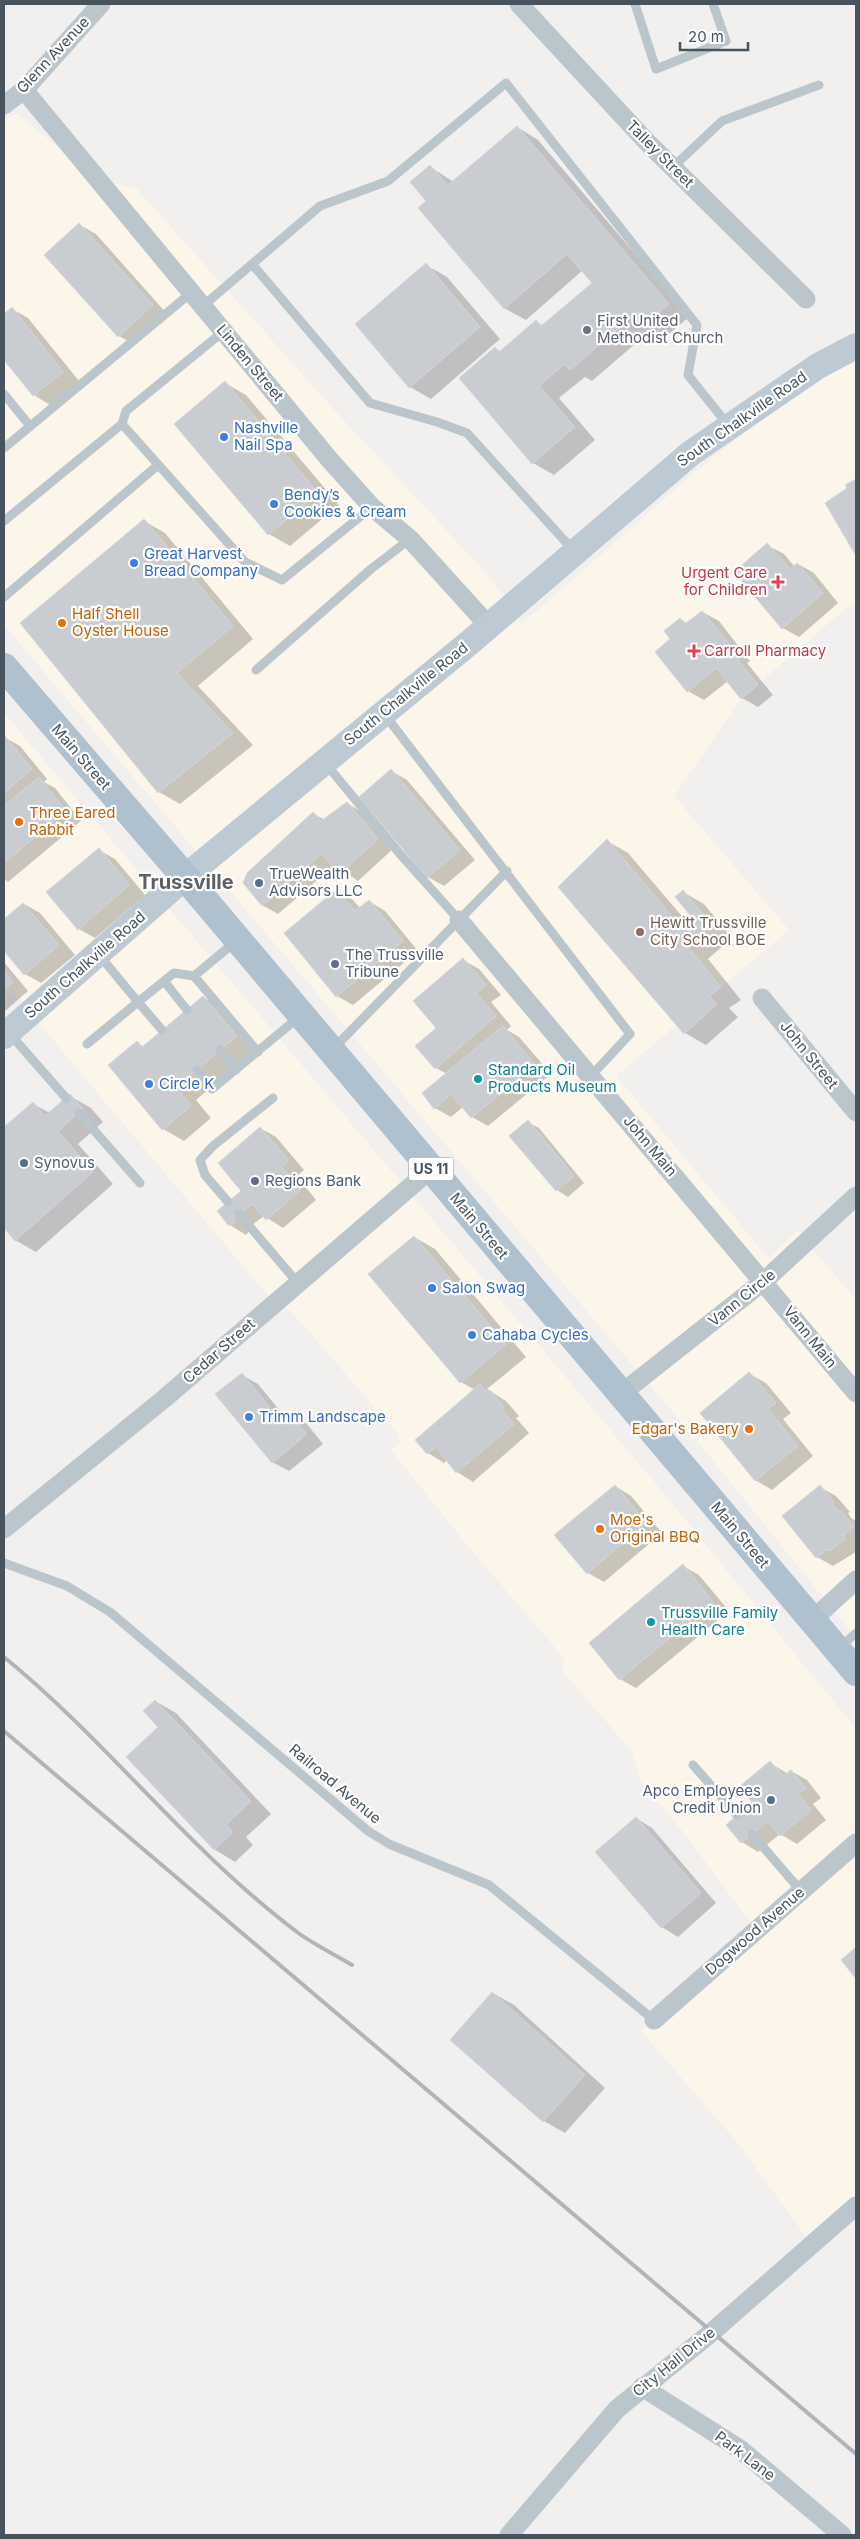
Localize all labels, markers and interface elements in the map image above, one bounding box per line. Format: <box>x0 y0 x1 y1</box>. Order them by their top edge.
street label: Glenn Avenue <box>12 12 93 97</box>
scale bar <box>680 20 748 52</box>
text: 20 m <box>688 27 724 46</box>
street label: Talley Street <box>623 116 698 191</box>
place label: First United Methodist Church <box>597 311 723 347</box>
street label: Linden Street <box>213 320 288 405</box>
marker: First United Methodist Church <box>581 324 593 336</box>
street label: South Chalkville Road <box>673 367 810 471</box>
place label: Nashville Nail Spa <box>234 418 298 454</box>
marker: Nashville Nail Spa <box>218 431 230 443</box>
place label: Bendy’s Cookies & Cream <box>284 485 406 521</box>
marker: Bendy’s Cookies & Cream <box>268 498 280 510</box>
place label: Great Harvest Bread Company <box>144 544 258 580</box>
marker: Great Harvest Bread Company <box>128 557 140 569</box>
place label: Urgent Care for Children <box>681 563 767 599</box>
marker: Urgent Care for Children <box>771 575 785 589</box>
place label: Half Shell Oyster House <box>72 604 169 640</box>
marker: Half Shell Oyster House <box>56 617 68 629</box>
street label: South Chalkville Road <box>340 638 472 749</box>
place label: Carroll Pharmacy <box>704 641 827 660</box>
marker: Carroll Pharmacy <box>688 645 700 657</box>
street label: Main Street <box>48 720 115 794</box>
place label: Three Eared Rabbit <box>29 803 115 839</box>
marker: Three Eared Rabbit <box>13 816 25 828</box>
place label: TrueWealth Advisors LLC <box>269 864 363 900</box>
district label: Trussville <box>138 870 234 894</box>
marker: TrueWealth Advisors LLC <box>253 877 265 889</box>
street label: South Chalkville Road <box>20 907 149 1022</box>
place label: Hewitt Trussville City School BOE <box>650 913 766 949</box>
marker: Hewitt Trussville City School BOE <box>634 926 646 938</box>
place label: The Trussville Tribune <box>345 945 444 981</box>
marker: The Trussville Tribune <box>329 958 341 970</box>
street label: John Street <box>776 1017 843 1093</box>
place label: Standard Oil Products Museum <box>488 1060 617 1096</box>
marker: Standard Oil Products Museum <box>472 1073 484 1085</box>
place label: Circle K <box>159 1074 214 1093</box>
marker: Circle K <box>143 1078 155 1090</box>
street label: John Main <box>619 1111 681 1180</box>
place label: Synovus <box>34 1153 95 1172</box>
marker: Synovus <box>18 1157 30 1169</box>
road number: US 11 <box>408 1158 454 1180</box>
place label: Regions Bank <box>265 1171 362 1190</box>
marker: Regions Bank <box>249 1175 261 1187</box>
street label: Main Street <box>446 1189 513 1263</box>
street label: Vann Circle <box>704 1265 779 1330</box>
place label: Salon Swag <box>442 1278 525 1297</box>
marker: Salon Swag <box>426 1282 438 1294</box>
street label: Vann Main <box>780 1302 841 1372</box>
street label: Cedar Street <box>179 1314 259 1387</box>
place label: Cahaba Cycles <box>482 1325 589 1344</box>
marker: Cahaba Cycles <box>466 1329 478 1341</box>
place label: Trimm Landscape <box>259 1407 386 1426</box>
marker: Trimm Landscape <box>243 1411 255 1423</box>
place label: Edgar's Bakery <box>632 1419 740 1438</box>
marker: Edgar's Bakery <box>743 1423 755 1435</box>
street label: Main Street <box>707 1498 774 1572</box>
place label: Moe's Original BBQ <box>610 1510 700 1546</box>
marker: Moe's Original BBQ <box>594 1523 606 1535</box>
place label: Trussville Family Health Care <box>661 1603 779 1639</box>
marker: Trussville Family Health Care <box>645 1616 657 1628</box>
street label: Railroad Avenue <box>285 1740 385 1828</box>
place label: Apco Employees Credit Union <box>642 1781 761 1817</box>
marker: Apco Employees Credit Union <box>765 1794 777 1806</box>
street label: Dogwood Avenue <box>701 1882 808 1979</box>
street label: City Hall Drive <box>629 2323 719 2401</box>
street label: Park Lane <box>711 2427 779 2485</box>

